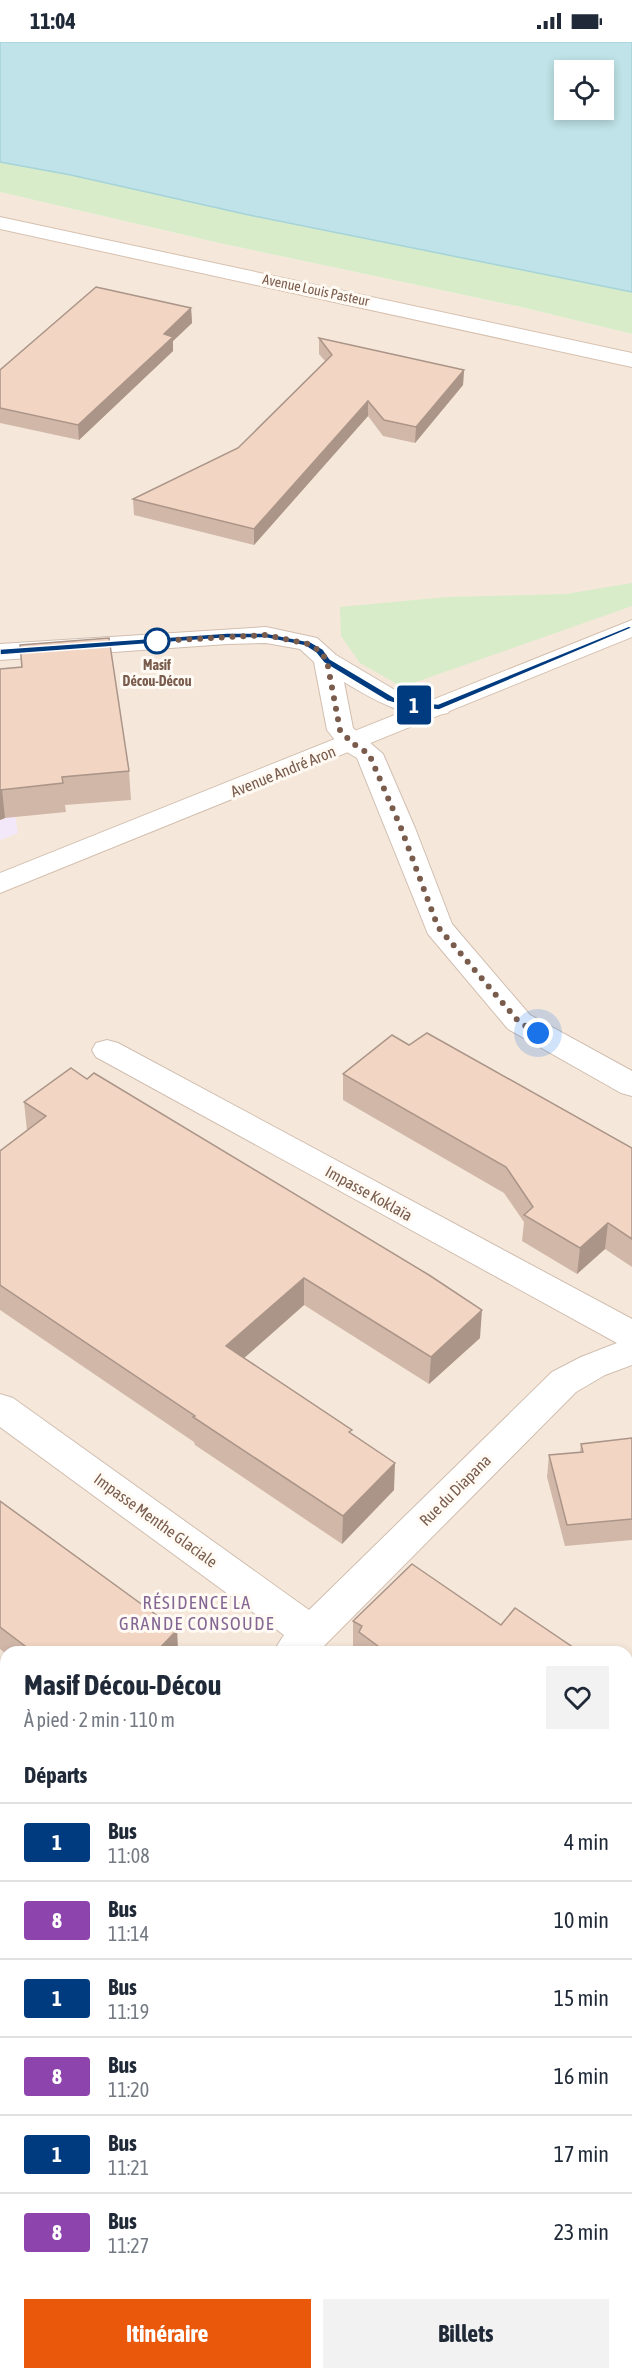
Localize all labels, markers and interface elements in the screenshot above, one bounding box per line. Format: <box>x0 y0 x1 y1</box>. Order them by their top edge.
text: 11:04 <box>30 8 76 34</box>
map controls <box>554 60 614 120</box>
button: locate <box>554 60 614 120</box>
street label: Avenue Louis Pasteur <box>261 271 372 309</box>
marker: Masif Décou-Décou <box>144 628 170 654</box>
place label: Masif Décou-Décou <box>123 657 192 689</box>
line badge: 1 <box>394 686 434 724</box>
text: 1 <box>409 693 419 717</box>
street label: Avenue André Aron <box>228 742 338 800</box>
your location <box>523 1018 553 1048</box>
street label: Impasse Koklaïa <box>322 1162 415 1225</box>
street label: Rue du Diapana <box>416 1451 495 1530</box>
street label: Impasse Menthe Glaciale <box>90 1469 221 1571</box>
district label: RÉSIDENCE LA GRANDE CONSOUDE <box>119 1592 275 1634</box>
button: heart <box>546 1666 609 1729</box>
text: Masif Décou-Décou <box>24 1669 221 1701</box>
text: À pied · 2 min · 110 m <box>24 1708 175 1731</box>
text: Départs <box>24 1762 87 1788</box>
text: Bus <box>108 1818 137 1844</box>
text: 4 min <box>564 1829 609 1855</box>
text: 1 <box>52 1830 62 1854</box>
text: 11:08 <box>108 1844 150 1867</box>
text: Bus <box>108 1896 137 1922</box>
text: 10 min <box>554 1907 609 1933</box>
text: 8 <box>52 1908 62 1932</box>
text: 11:14 <box>108 1922 149 1945</box>
text: Bus <box>108 1974 137 2000</box>
text: 15 min <box>554 1985 609 2011</box>
text: 1 <box>52 1986 62 2010</box>
text: 11:19 <box>108 2000 149 2023</box>
text: Bus <box>108 2052 137 2078</box>
text: 16 min <box>554 2063 609 2089</box>
text: 8 <box>52 2064 62 2088</box>
text: 11:20 <box>108 2078 149 2101</box>
text: Bus <box>108 2130 137 2156</box>
text: 17 min <box>554 2141 609 2167</box>
text: 1 <box>52 2142 62 2166</box>
text: 11:21 <box>108 2156 149 2179</box>
text: Bus <box>108 2208 137 2234</box>
text: 23 min <box>554 2219 609 2245</box>
text: 8 <box>52 2220 62 2244</box>
text: 11:27 <box>108 2234 149 2257</box>
button: Itinéraire <box>24 2299 311 2368</box>
button: Billets <box>323 2299 609 2368</box>

